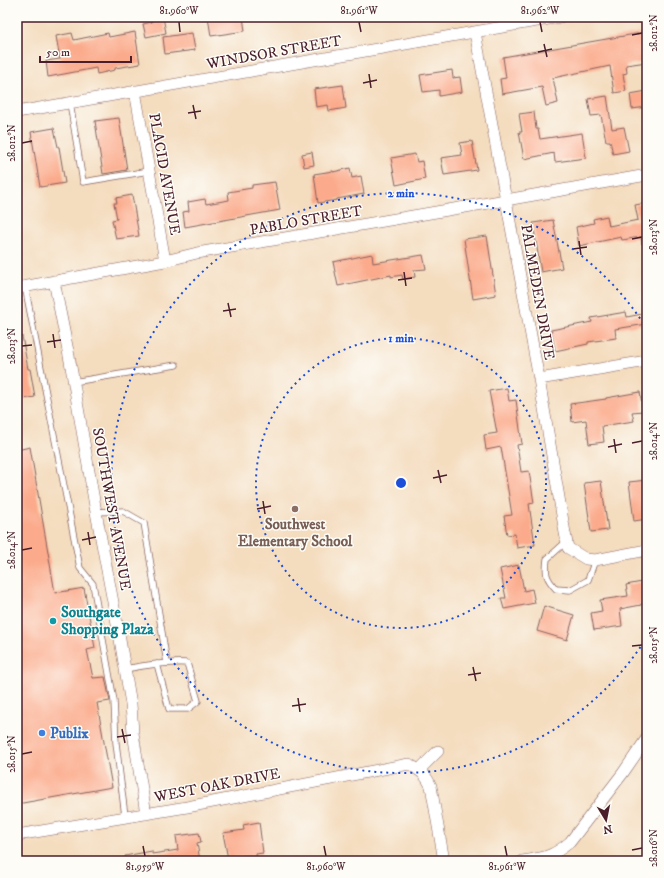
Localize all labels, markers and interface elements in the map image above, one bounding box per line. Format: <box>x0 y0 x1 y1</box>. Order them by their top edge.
text: 81.960°W <box>160 5 199 17</box>
text: 81.961°W <box>340 5 378 17</box>
text: 81.962°W <box>521 5 560 17</box>
text: 28.012°N <box>648 14 660 52</box>
street label: WINDSOR STREET <box>204 31 344 74</box>
scale bar <box>40 38 131 64</box>
text: 50 m <box>46 45 70 60</box>
street label: PLACID AVENUE <box>144 112 185 237</box>
text: 28.012°N <box>6 124 18 162</box>
text: 2 min <box>388 186 415 201</box>
street label: PABLO STREET <box>248 201 364 240</box>
text: 28.013°N <box>648 219 660 255</box>
street label: PALMEDEN DRIVE <box>516 223 559 362</box>
text: 28.013°N <box>6 328 18 364</box>
text: 1 min <box>388 331 414 346</box>
text: 28.014°N <box>648 422 660 460</box>
street label: SOUTHWEST AVENUE <box>88 426 135 592</box>
centre of rings <box>394 476 408 490</box>
marker: Southwest Elementary School <box>290 504 300 514</box>
place label: Southwest Elementary School <box>238 515 353 551</box>
text: 28.014°N <box>6 531 18 569</box>
place label: Southgate Shopping Plaza <box>61 603 154 639</box>
marker: Southgate Shopping Plaza <box>48 616 58 626</box>
text: 28.015°N <box>648 626 660 664</box>
place label: Publix <box>50 724 89 743</box>
marker: Publix <box>37 728 47 738</box>
text: 28.015°N <box>6 735 18 773</box>
street label: WEST OAK DRIVE <box>152 764 282 807</box>
north arrow <box>586 800 626 840</box>
text: N <box>602 821 613 837</box>
text: 28.016°N <box>648 829 660 867</box>
text: 81.959°W <box>126 861 165 873</box>
text: 81.960°W <box>307 861 346 873</box>
text: 81.961°W <box>488 861 526 873</box>

